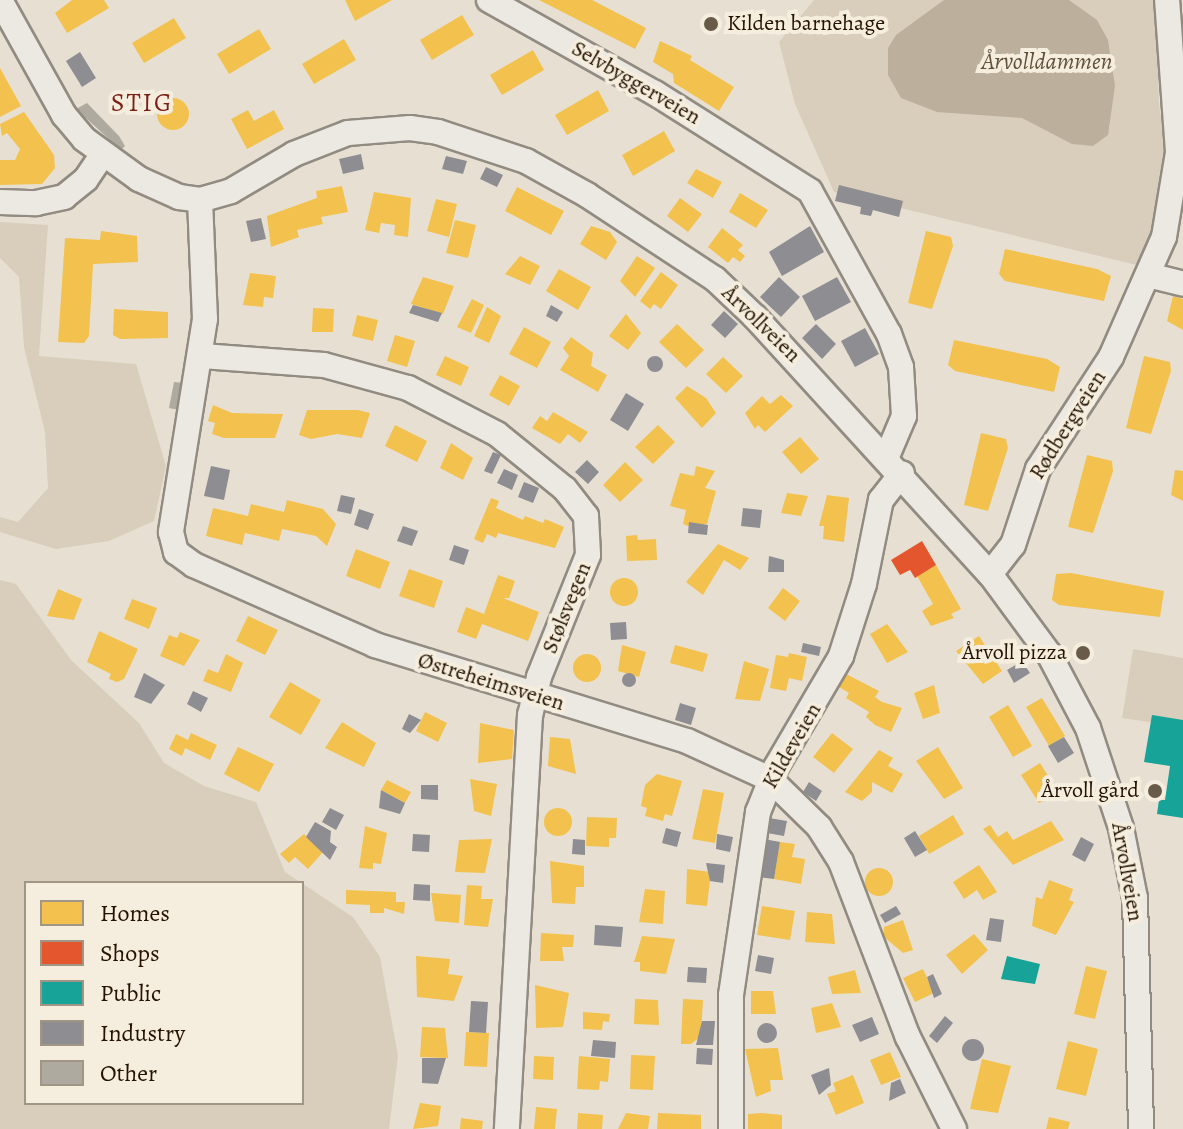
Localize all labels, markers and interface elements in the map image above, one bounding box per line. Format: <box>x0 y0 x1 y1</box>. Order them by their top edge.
place label: Kilden barnehage <box>727 11 885 37</box>
marker: Kilden barnehage <box>702 15 720 33</box>
street label: Selvbyggerveien <box>567 35 705 131</box>
water label: Årvolldammen <box>981 48 1113 76</box>
district label: STIG <box>111 87 173 119</box>
street label: Årvollveien <box>716 280 806 368</box>
street label: Rødbergveien <box>1024 366 1112 484</box>
street label: Stølsvegen <box>537 559 597 657</box>
place label: Årvoll pizza <box>962 640 1067 666</box>
marker: Årvoll pizza <box>1074 644 1092 662</box>
street label: Østreheimsveien <box>415 647 567 717</box>
street label: Kildeveien <box>757 698 827 794</box>
place label: Årvoll gård <box>1041 778 1139 804</box>
marker: Årvoll gård <box>1146 782 1164 800</box>
street label: Årvollveien <box>1105 821 1149 923</box>
legend <box>24 881 304 1105</box>
text: Homes <box>100 897 170 929</box>
text: Shops <box>100 937 160 969</box>
text: Public <box>100 977 161 1009</box>
text: Industry <box>100 1017 185 1049</box>
text: Other <box>100 1057 157 1089</box>

